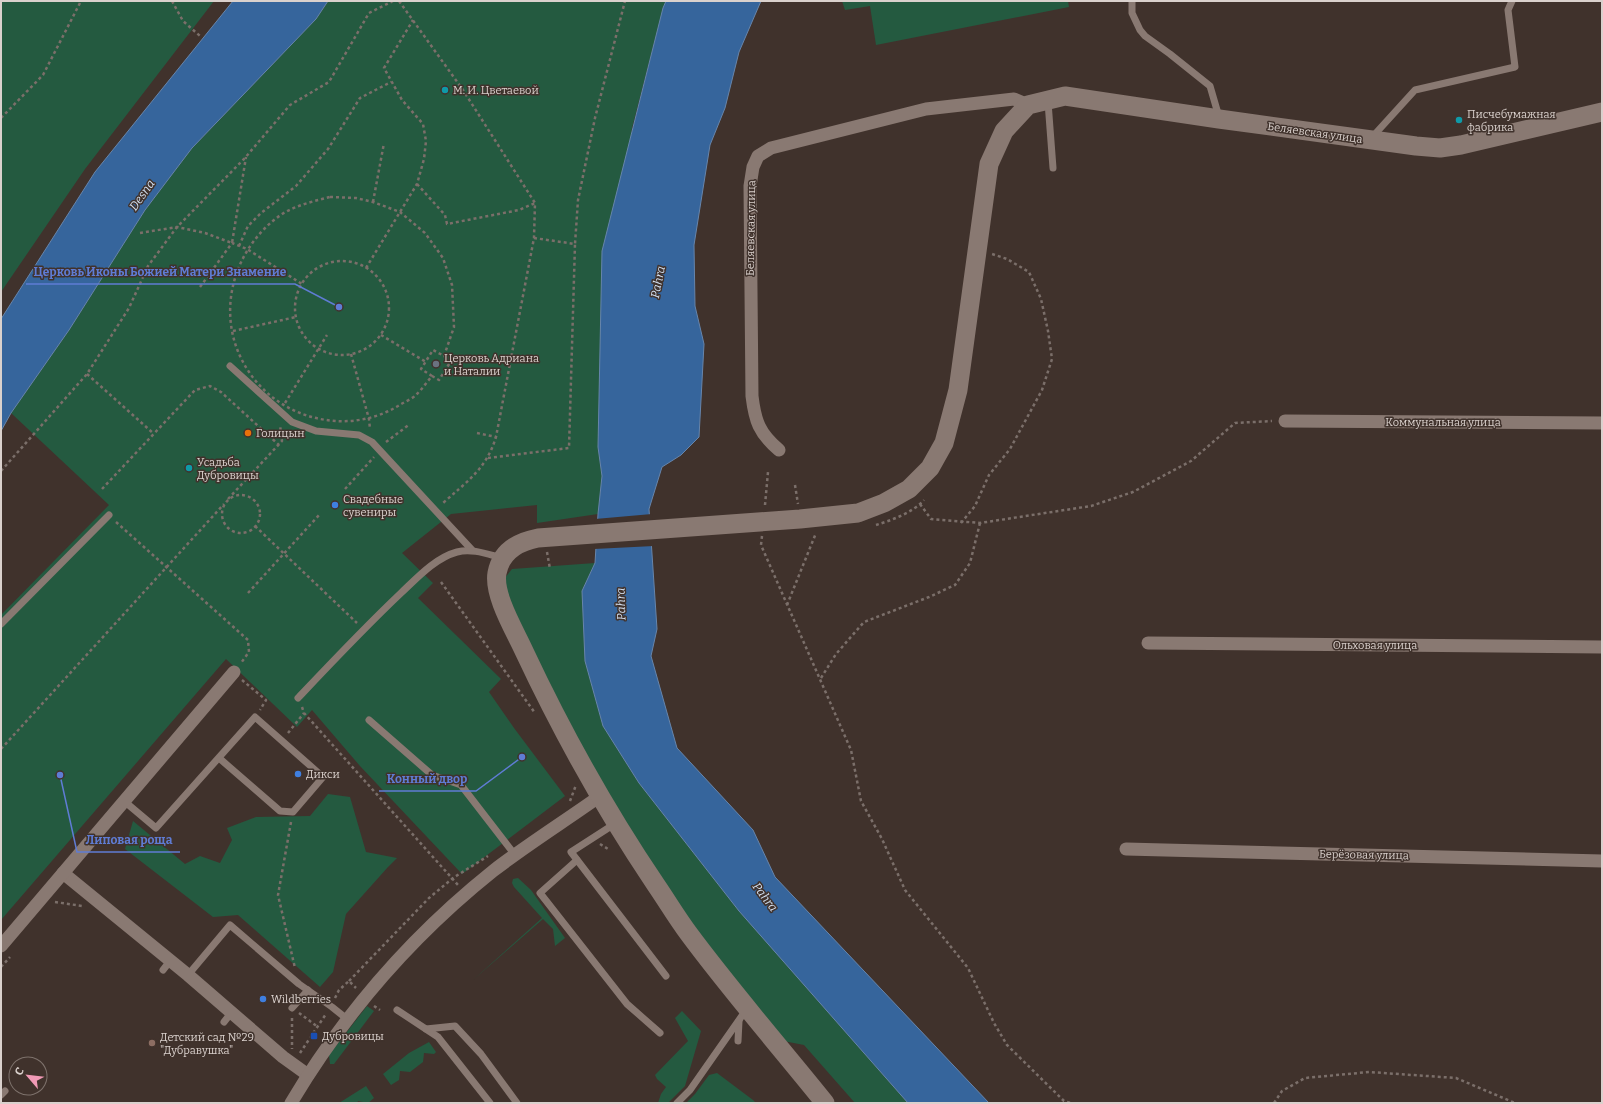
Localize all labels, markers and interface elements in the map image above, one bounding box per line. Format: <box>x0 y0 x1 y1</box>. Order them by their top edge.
place label: М. И. Цветаевой <box>453 84 539 97</box>
marker: М. И. Цветаевой <box>440 85 450 95</box>
place label: Писчебумажная фабрика <box>1467 108 1556 134</box>
marker: Писчебумажная фабрика <box>1454 115 1464 125</box>
street label: Беляевская улица <box>1267 120 1363 146</box>
water label: Desna <box>126 177 158 213</box>
street label: Беляевская улица <box>744 180 758 276</box>
callout: Церковь Иконы Божией Матери Знамение <box>26 260 295 284</box>
text: Церковь Иконы Божией Матери Знамение <box>34 265 287 279</box>
water label: Pahra <box>648 265 668 299</box>
place label: Церковь Адриана и Наталии <box>444 352 539 378</box>
marker: Церковь Адриана и Наталии <box>431 359 441 369</box>
street label: Коммунальная улица <box>1385 416 1501 429</box>
place label: Голицын <box>256 427 305 440</box>
marker: Голицын <box>243 428 253 438</box>
place label: Усадьба Дубровицы <box>197 456 259 482</box>
marker: Усадьба Дубровицы <box>184 463 194 473</box>
place label: Свадебные сувениры <box>343 493 403 519</box>
marker: Свадебные сувениры <box>330 500 340 510</box>
water label: Pahra <box>613 587 629 621</box>
street label: Ольховая улица <box>1333 639 1417 652</box>
callout: Конный двор <box>379 767 476 791</box>
place label: Дикси <box>306 768 340 781</box>
marker: Дикси <box>293 769 303 779</box>
text: Конный двор <box>387 772 467 786</box>
callout: Липовая роща <box>77 828 180 852</box>
text: Липовая роща <box>86 833 173 847</box>
street label: Берёзовая улица <box>1319 848 1409 862</box>
water label: Pahra <box>750 880 780 914</box>
place label: Wildberries <box>271 993 331 1006</box>
marker: Wildberries <box>258 994 268 1004</box>
place label: Дубровицы <box>322 1030 384 1043</box>
place label: Детский сад №29 "Дубравушка" <box>160 1031 254 1057</box>
marker: Дубровицы <box>309 1031 319 1041</box>
marker: Детский сад №29 "Дубравушка" <box>147 1038 157 1048</box>
north arrow <box>8 1056 48 1096</box>
text: С <box>12 1065 27 1078</box>

